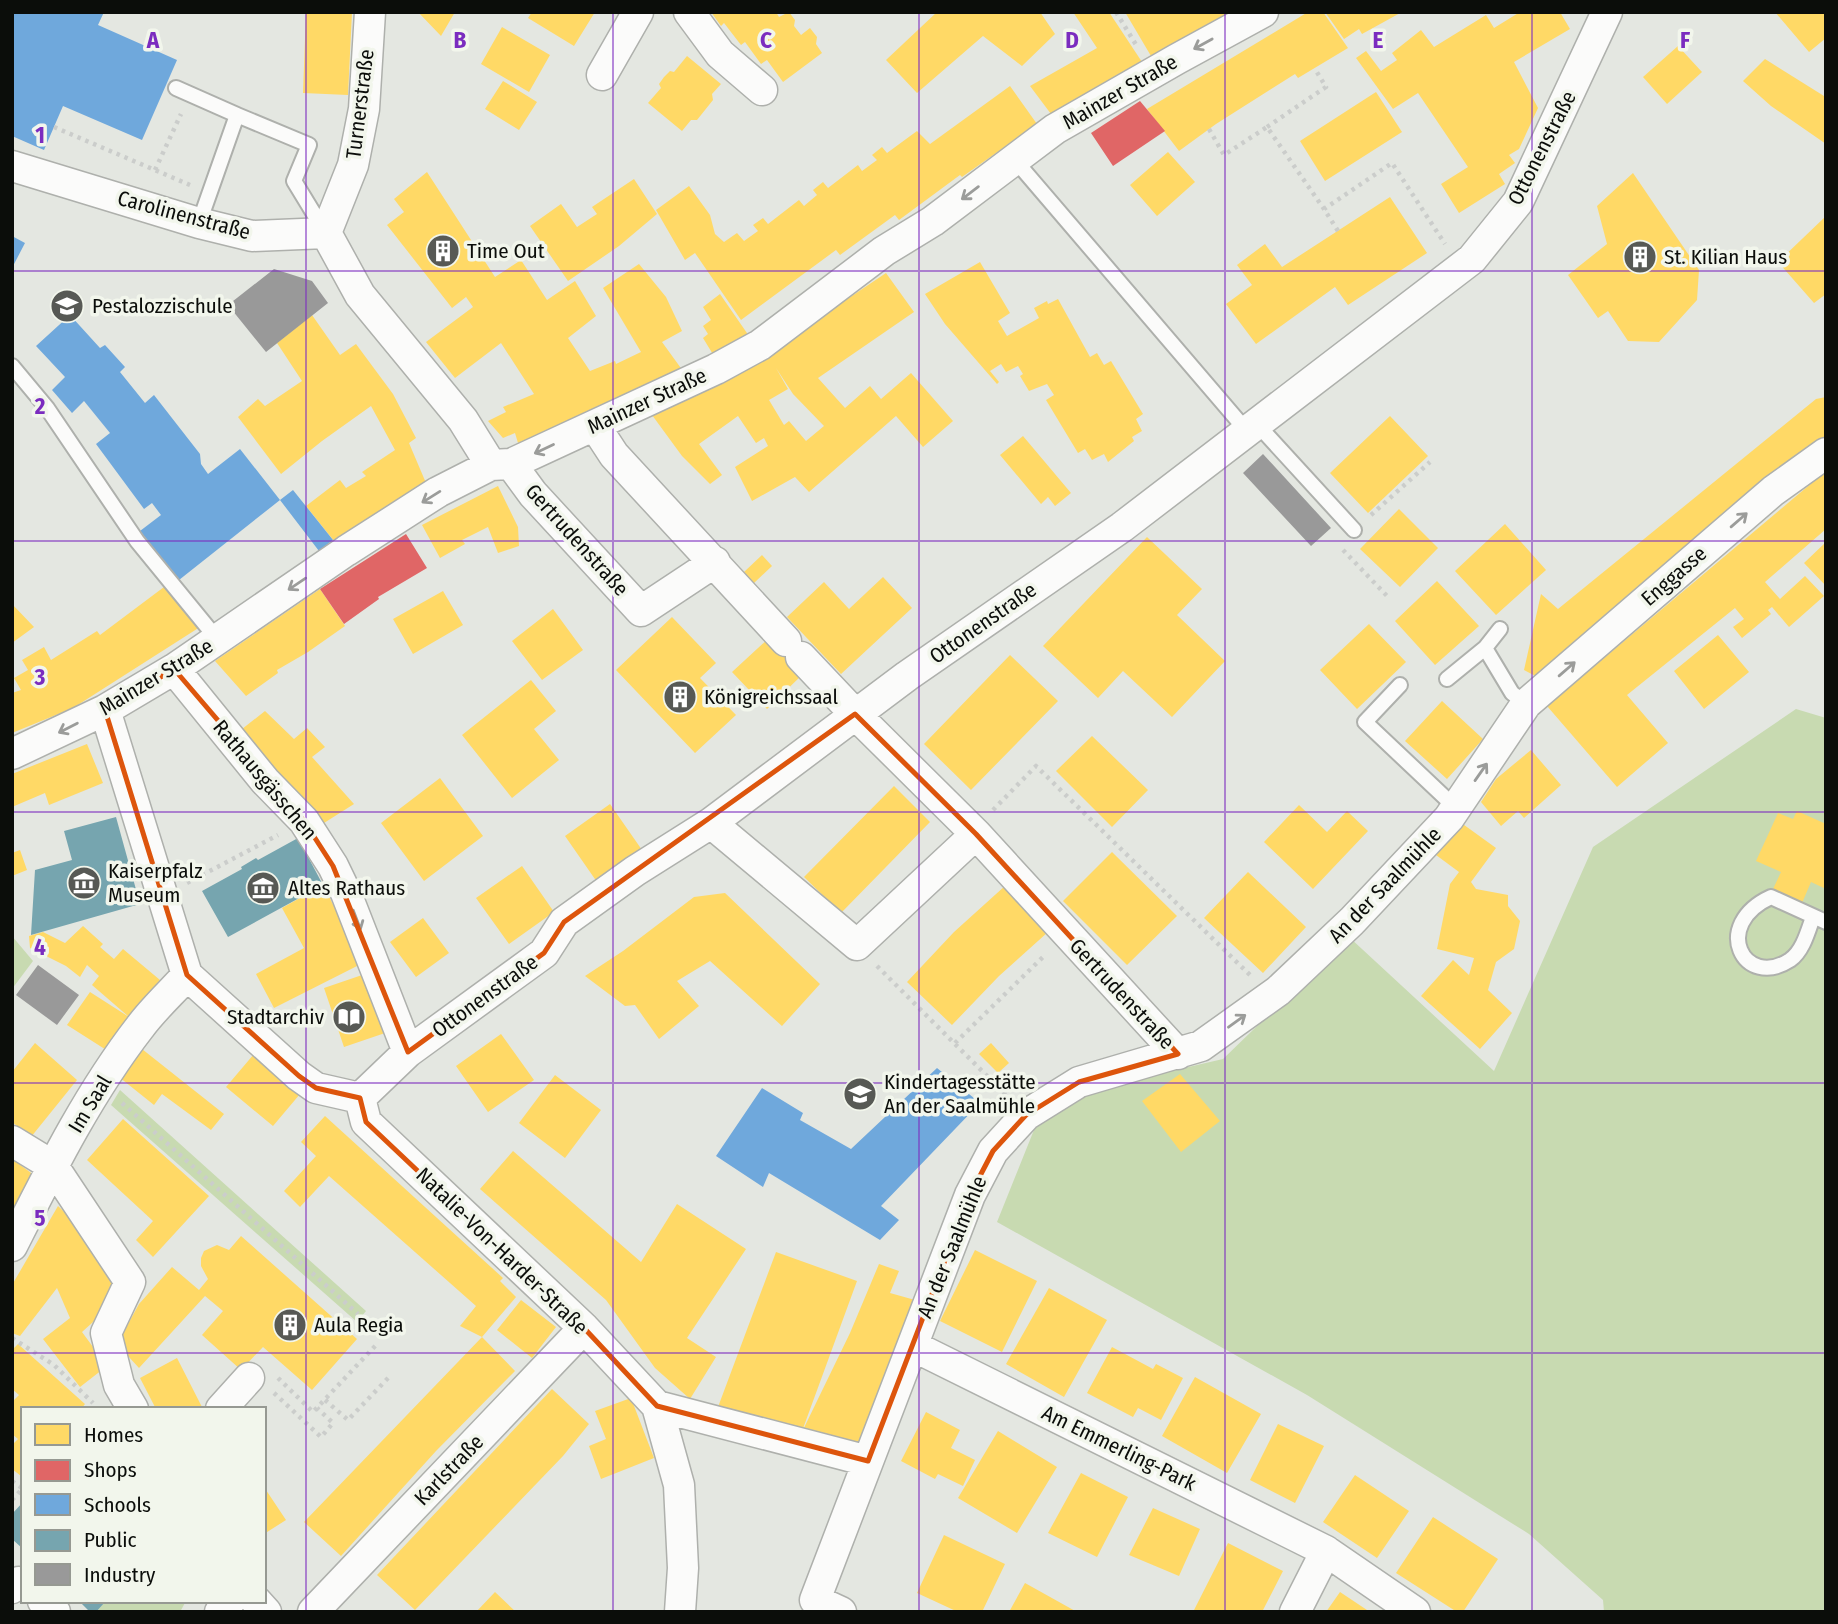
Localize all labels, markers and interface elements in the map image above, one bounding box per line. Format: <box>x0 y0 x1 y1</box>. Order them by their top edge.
text: A <box>146 26 160 54</box>
text: B <box>454 26 467 54</box>
text: C <box>760 26 772 54</box>
text: D <box>1065 26 1079 54</box>
text: E <box>1373 26 1384 54</box>
text: F <box>1680 26 1690 54</box>
one-way arrow <box>1193 38 1214 51</box>
street label: Turnerstraße <box>340 48 380 160</box>
street label: Mainzer Straße <box>1058 49 1182 135</box>
street label: Ottonenstraße <box>1502 87 1582 209</box>
text: 1 <box>35 121 45 149</box>
street label: Carolinenstraße <box>115 185 253 245</box>
one-way arrow <box>961 185 980 200</box>
building icon: Time Out <box>424 232 462 270</box>
place label: Time Out <box>467 238 545 264</box>
building icon: St. Kilian Haus <box>1621 238 1659 276</box>
place label: St. Kilian Haus <box>1664 244 1787 270</box>
school or university icon: Pestalozzischule <box>48 287 86 325</box>
place label: Pestalozzischule <box>92 293 233 319</box>
street label: Mainzer Straße <box>583 362 711 440</box>
text: 2 <box>34 392 46 420</box>
one-way arrow <box>534 443 555 456</box>
street label: Gertrudenstraße <box>520 479 634 601</box>
one-way arrow <box>421 490 441 504</box>
one-way arrow <box>1730 512 1748 528</box>
street label: Enggasse <box>1636 541 1712 611</box>
one-way arrow <box>288 577 307 592</box>
street label: Ottonenstraße <box>925 577 1041 669</box>
street label: Mainzer Straße <box>94 633 218 721</box>
one-way arrow <box>1558 661 1576 677</box>
text: 3 <box>34 663 46 691</box>
building icon: Königreichssaal <box>661 678 699 716</box>
place label: Königreichssaal <box>704 684 838 710</box>
street label: Rathausgässchen <box>207 715 323 845</box>
one-way arrow <box>58 721 79 735</box>
one-way arrow <box>1474 763 1488 783</box>
street label: An der Saalmühle <box>1323 822 1447 948</box>
place label: Kaiserpfalz Museum <box>108 858 203 908</box>
museum icon: Kaiserpfalz Museum <box>65 864 103 902</box>
museum icon: Altes Rathaus <box>244 869 282 907</box>
place label: Altes Rathaus <box>288 875 405 901</box>
one-way arrow <box>351 909 364 931</box>
text: 4 <box>34 933 46 961</box>
street label: Gertrudenstraße <box>1064 933 1180 1055</box>
street label: Ottonenstraße <box>427 949 543 1043</box>
library icon: Stadtarchiv <box>330 998 368 1036</box>
place label: Stadtarchiv <box>227 1004 325 1030</box>
one-way arrow <box>1227 1013 1245 1028</box>
place label: Kindertagesstätte An der Saalmühle <box>884 1069 1036 1119</box>
street label: Im Saal <box>63 1070 118 1138</box>
school or university icon: Kindertagesstätte An der Saalmühle <box>841 1075 879 1113</box>
street label: Natalie-Von-Harder-Straße <box>411 1162 593 1340</box>
street label: An der Saalmühle <box>912 1172 992 1322</box>
text: 5 <box>34 1204 46 1232</box>
building icon: Aula Regia <box>271 1306 309 1344</box>
place label: Aula Regia <box>314 1312 404 1338</box>
street label: Am Emmerling-Park <box>1038 1399 1201 1497</box>
legend <box>21 1407 266 1603</box>
text: Homes <box>84 1422 143 1448</box>
street label: Karlstraße <box>409 1429 489 1511</box>
text: Shops <box>84 1457 137 1483</box>
text: Schools <box>84 1492 151 1518</box>
text: Public <box>84 1527 136 1553</box>
text: Industry <box>84 1562 156 1588</box>

